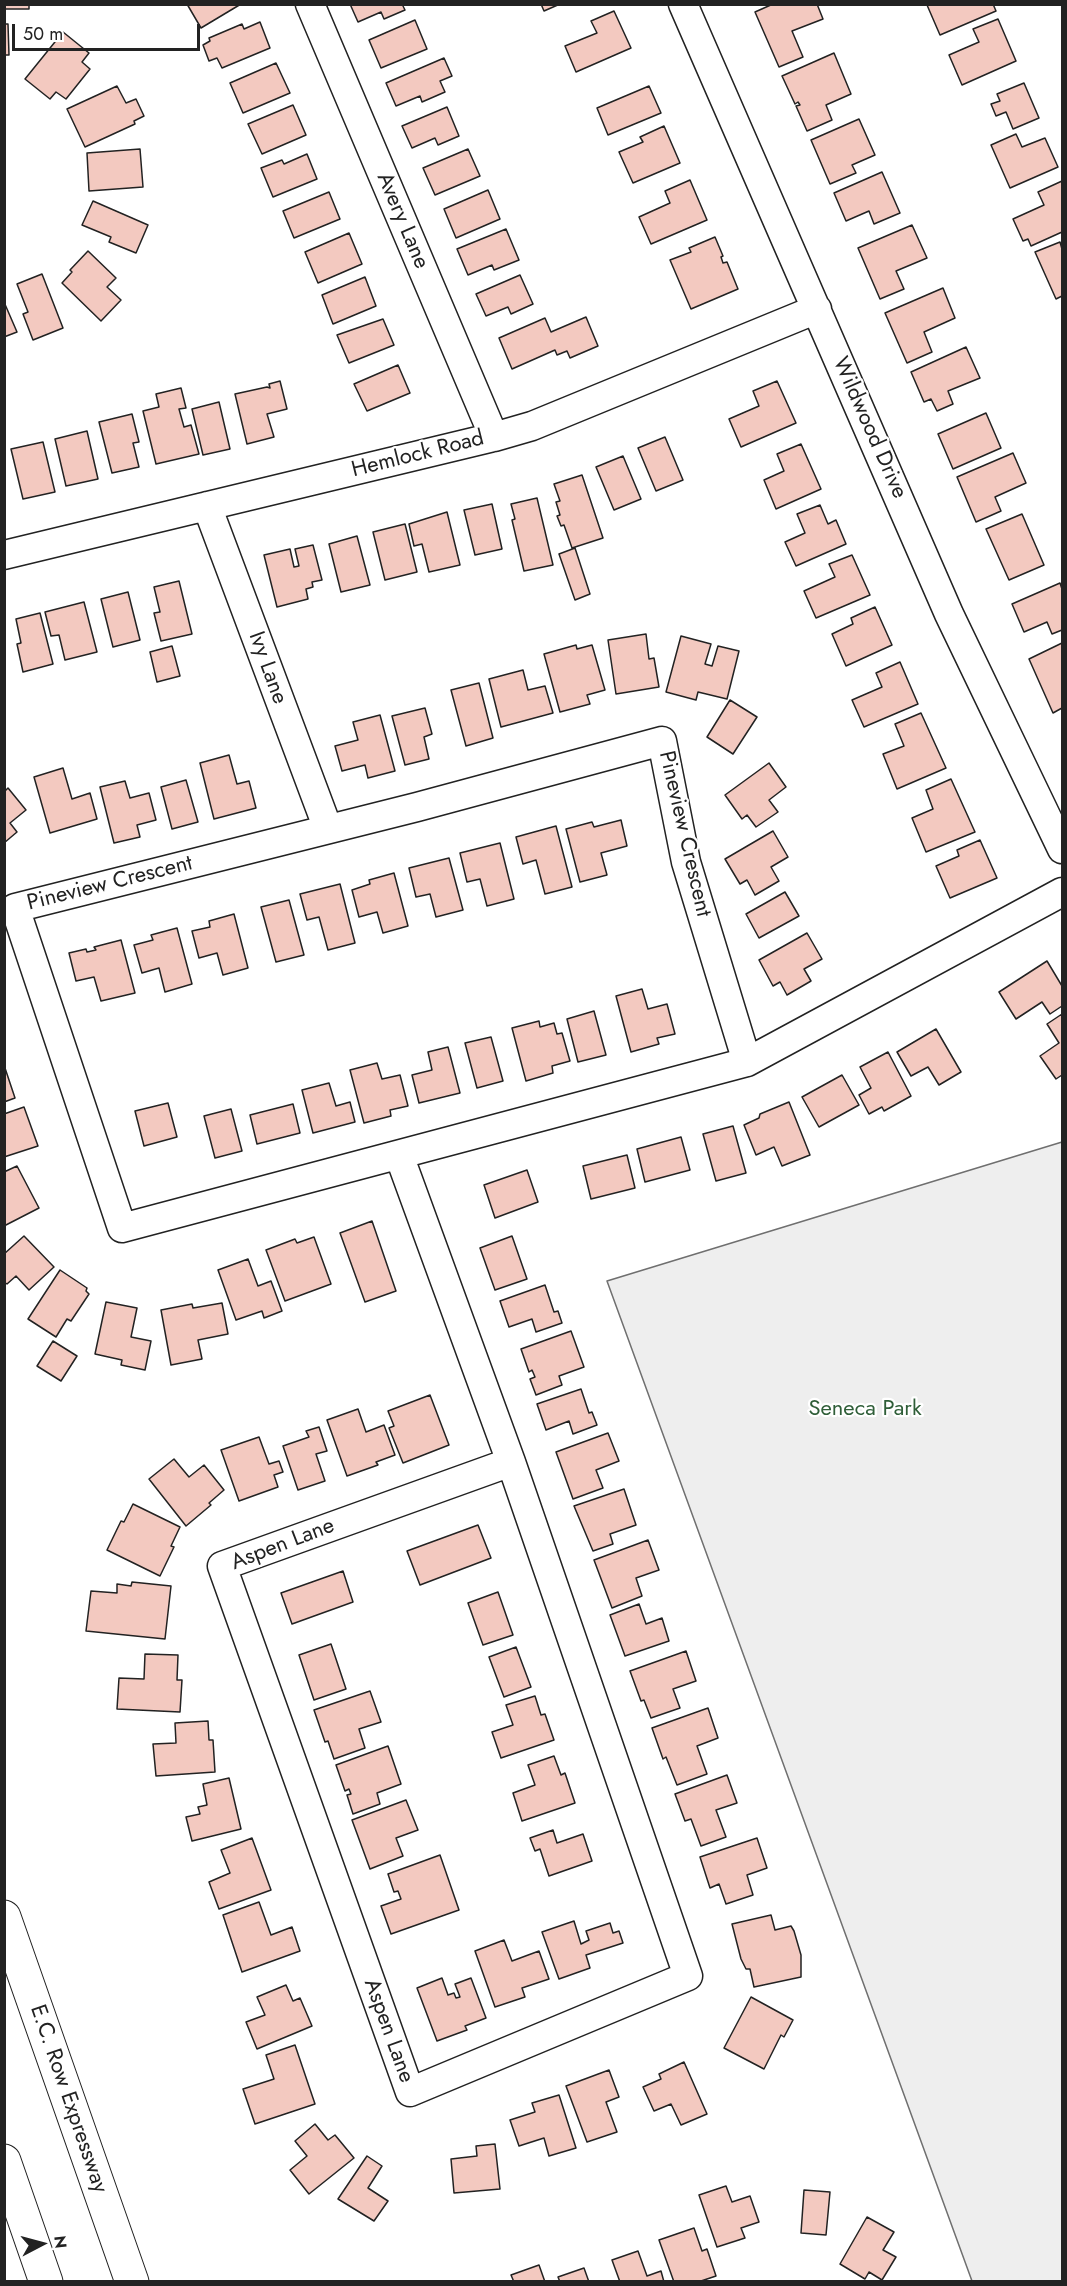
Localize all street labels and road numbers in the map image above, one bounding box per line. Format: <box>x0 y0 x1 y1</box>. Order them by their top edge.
street label: Avery Lane <box>370 169 434 273</box>
street label: Wildwood Drive <box>826 353 912 503</box>
street label: Hemlock Road <box>349 426 487 484</box>
street label: Ivy Lane <box>242 628 292 708</box>
street label: Pineview Crescent <box>652 748 716 920</box>
street label: Pineview Crescent <box>25 851 195 917</box>
street label: Aspen Lane <box>227 1513 339 1577</box>
street label: Aspen Lane <box>357 1975 419 2087</box>
street label: E.C. Row Expressway <box>23 2001 113 2197</box>

